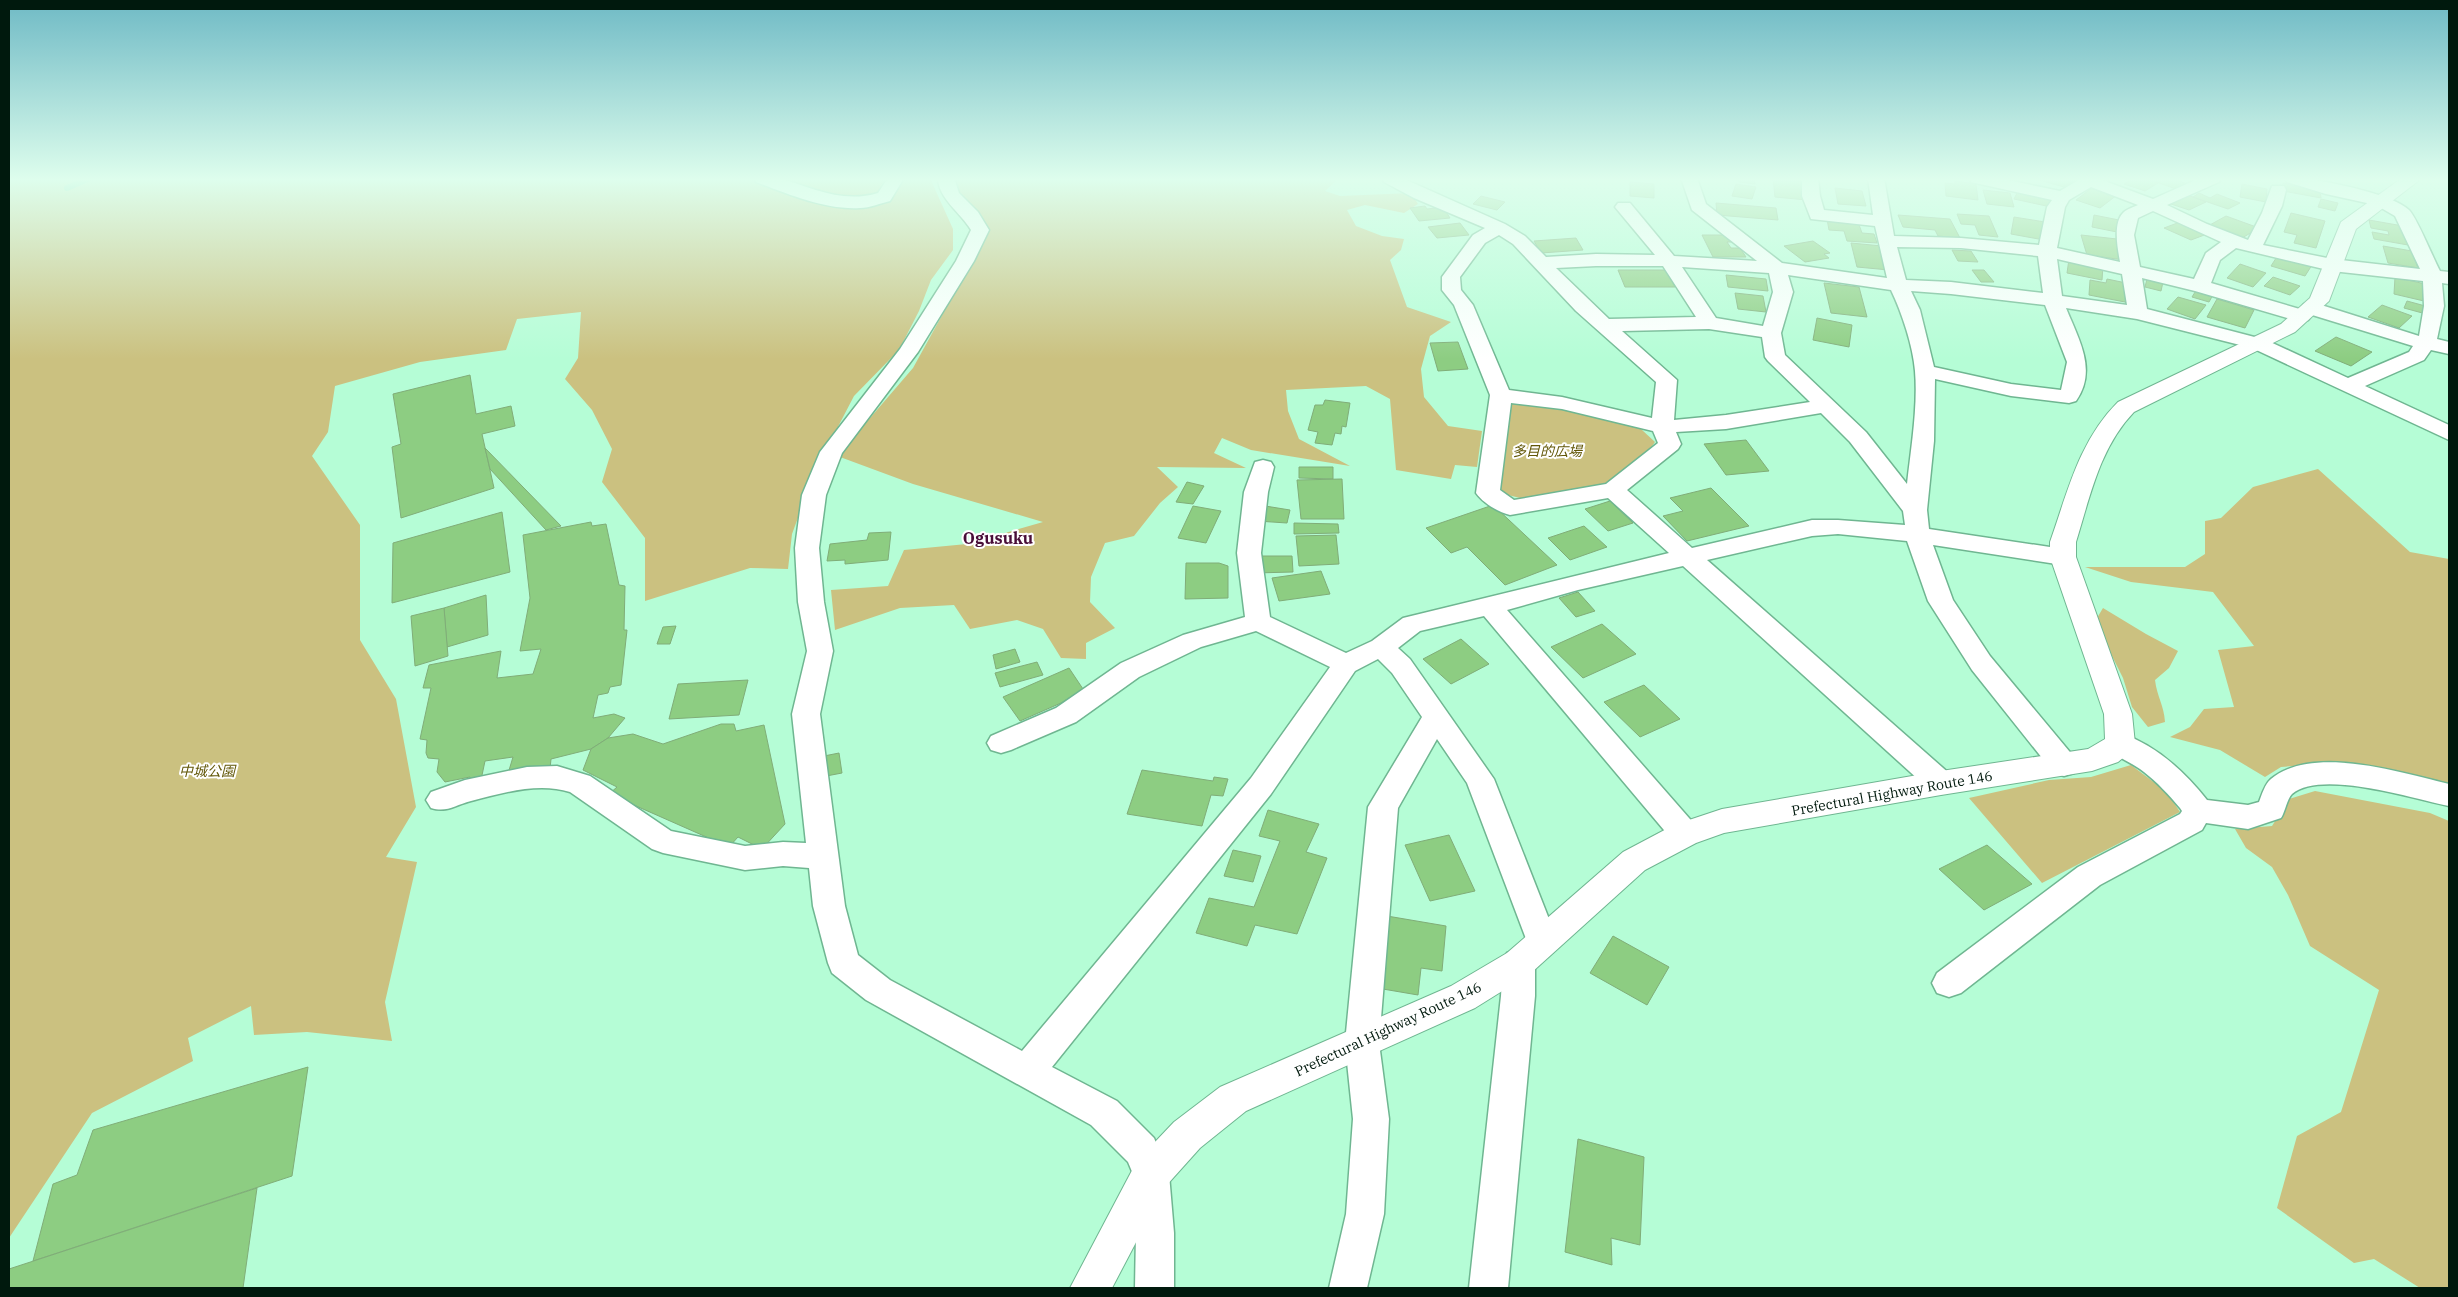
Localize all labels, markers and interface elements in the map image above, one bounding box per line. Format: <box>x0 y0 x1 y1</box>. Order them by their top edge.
park label: 多目的広場 <box>1512 442 1584 460</box>
district label: Ogusuku <box>963 528 1033 548</box>
park label: 中城公園 <box>179 762 237 780</box>
street label: Prefectural Highway Route 146 <box>1790 766 1994 820</box>
street label: Prefectural Highway Route 146 <box>1292 978 1484 1080</box>

